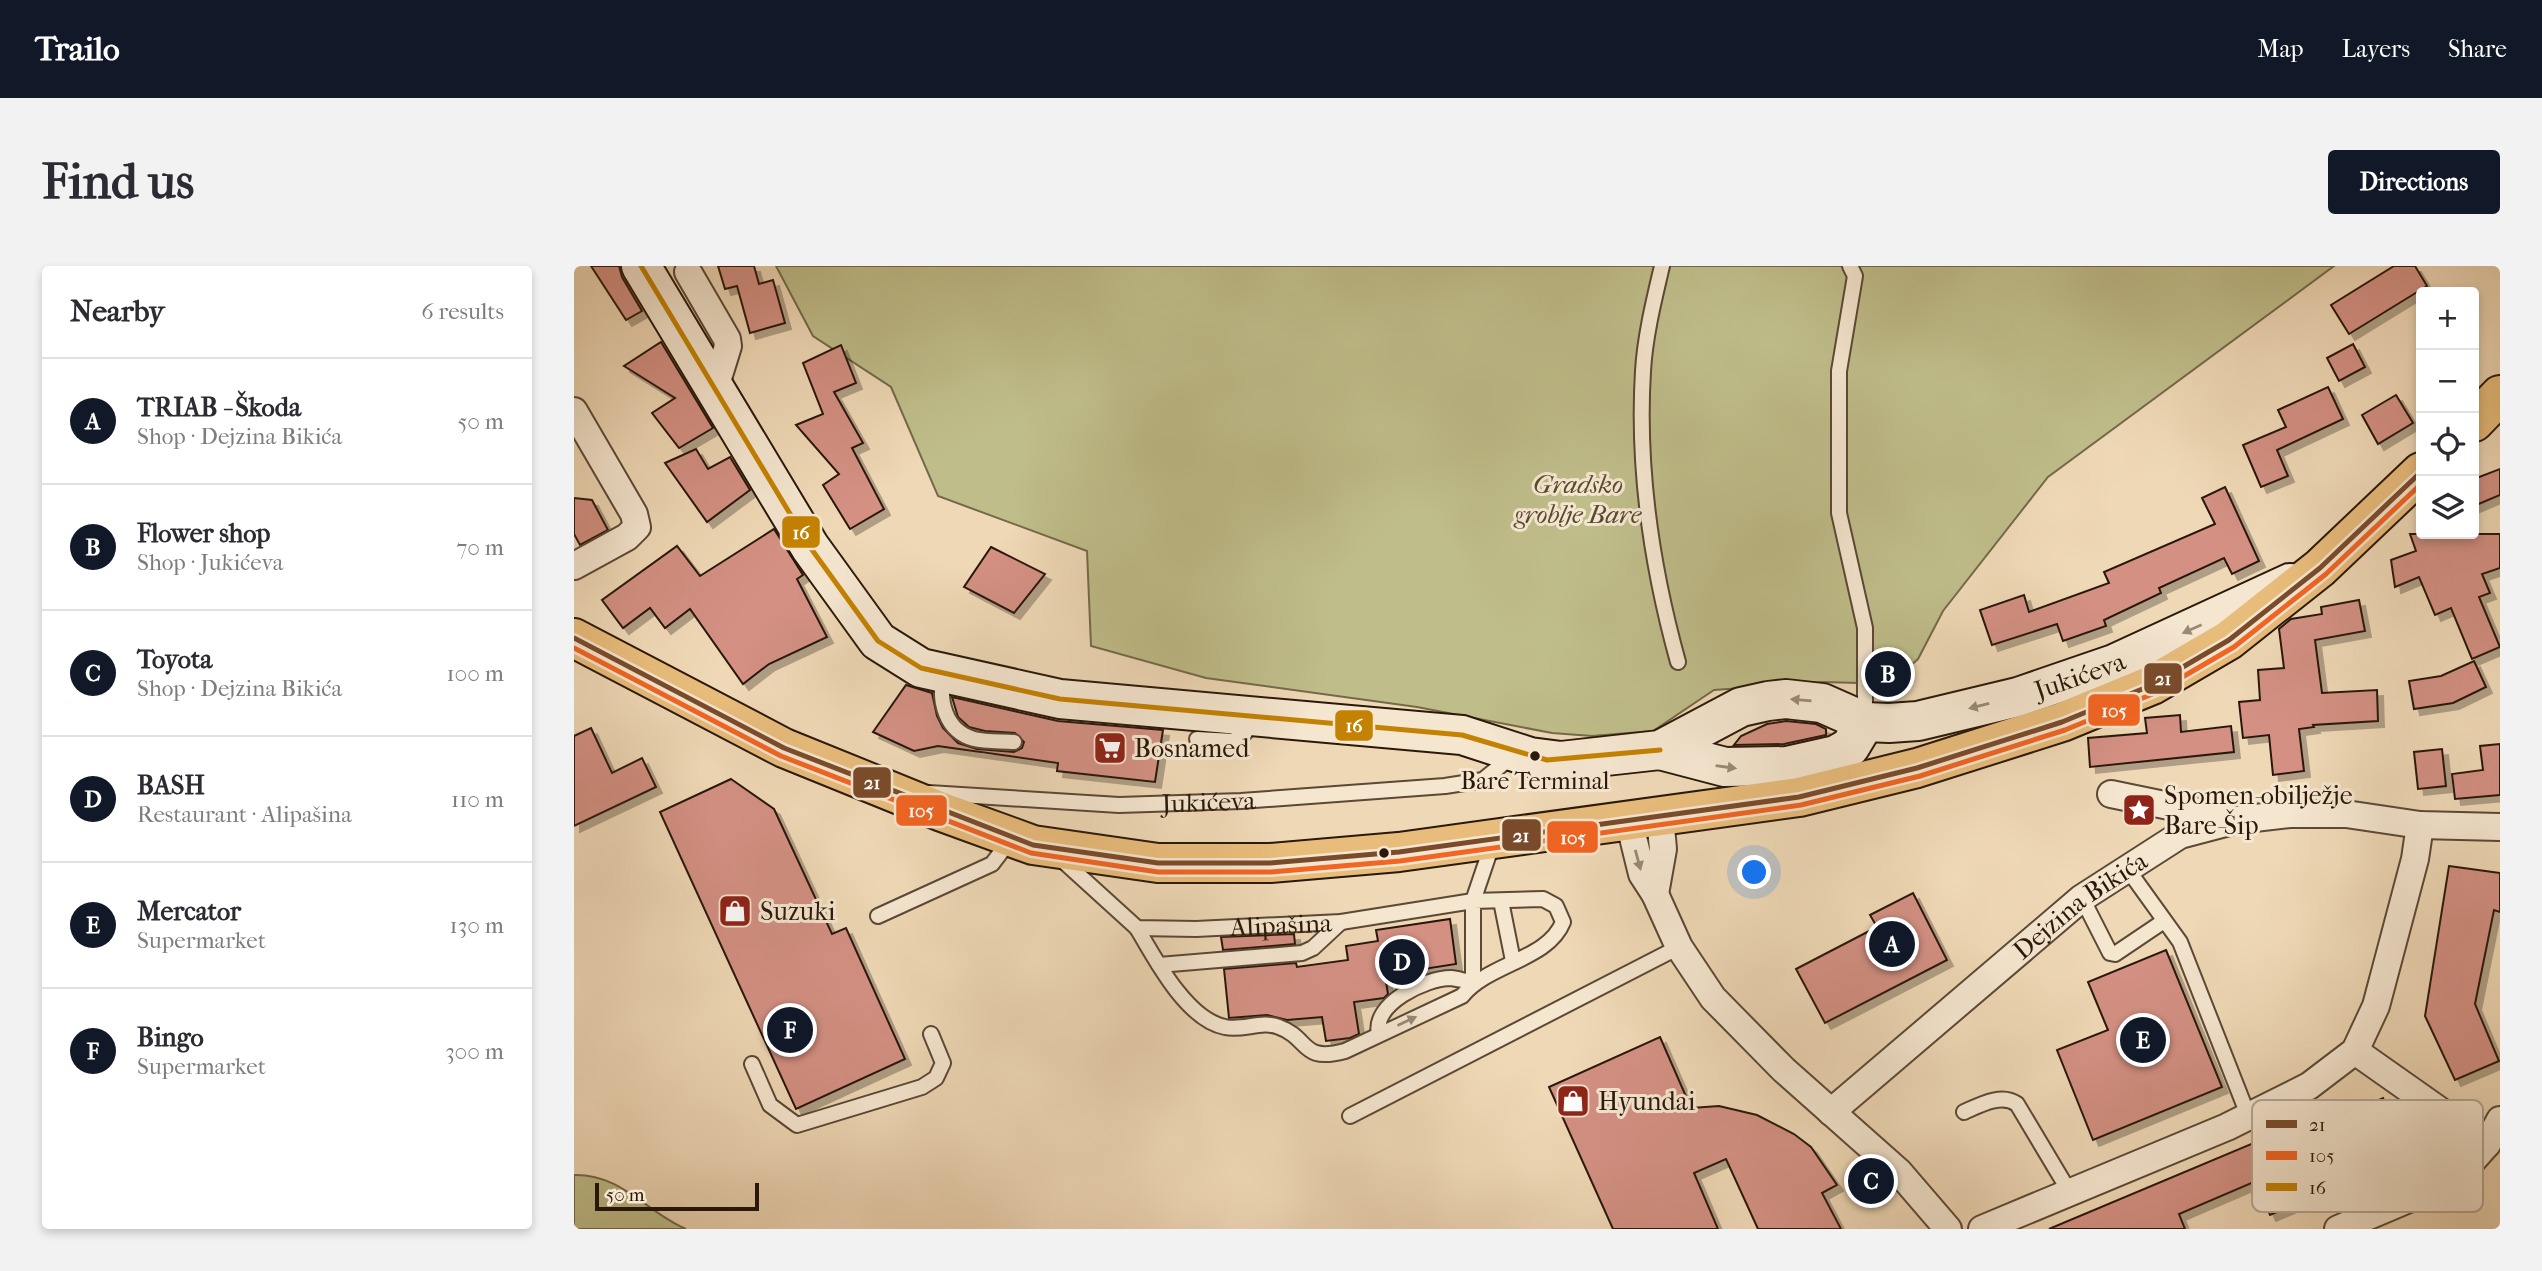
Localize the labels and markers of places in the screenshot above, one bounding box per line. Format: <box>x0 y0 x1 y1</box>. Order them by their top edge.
pin: B <box>1865 648 1911 700</box>
supermarket icon: Bosnamed <box>1091 729 1129 767</box>
place label: Bosnamed <box>1134 733 1250 764</box>
marker: Bare Terminal <box>1528 749 1542 763</box>
place label: Bare Terminal <box>1461 767 1610 795</box>
place label: Spomen-obilježje Bare-Šip <box>2164 780 2353 841</box>
place icon: Spomen-obilježje Bare-Šip <box>2120 791 2158 829</box>
unlabelled marker <box>1377 846 1391 860</box>
shop icon: Suzuki <box>716 892 754 930</box>
place label: Suzuki <box>760 896 836 927</box>
pin: A <box>1869 918 1915 970</box>
pin: D <box>1379 936 1425 988</box>
pin: F <box>767 1004 813 1056</box>
pin: E <box>2120 1014 2166 1066</box>
shop icon: Hyundai <box>1554 1082 1592 1120</box>
place label: Hyundai <box>1598 1086 1696 1117</box>
pin: C <box>1848 1155 1894 1207</box>

